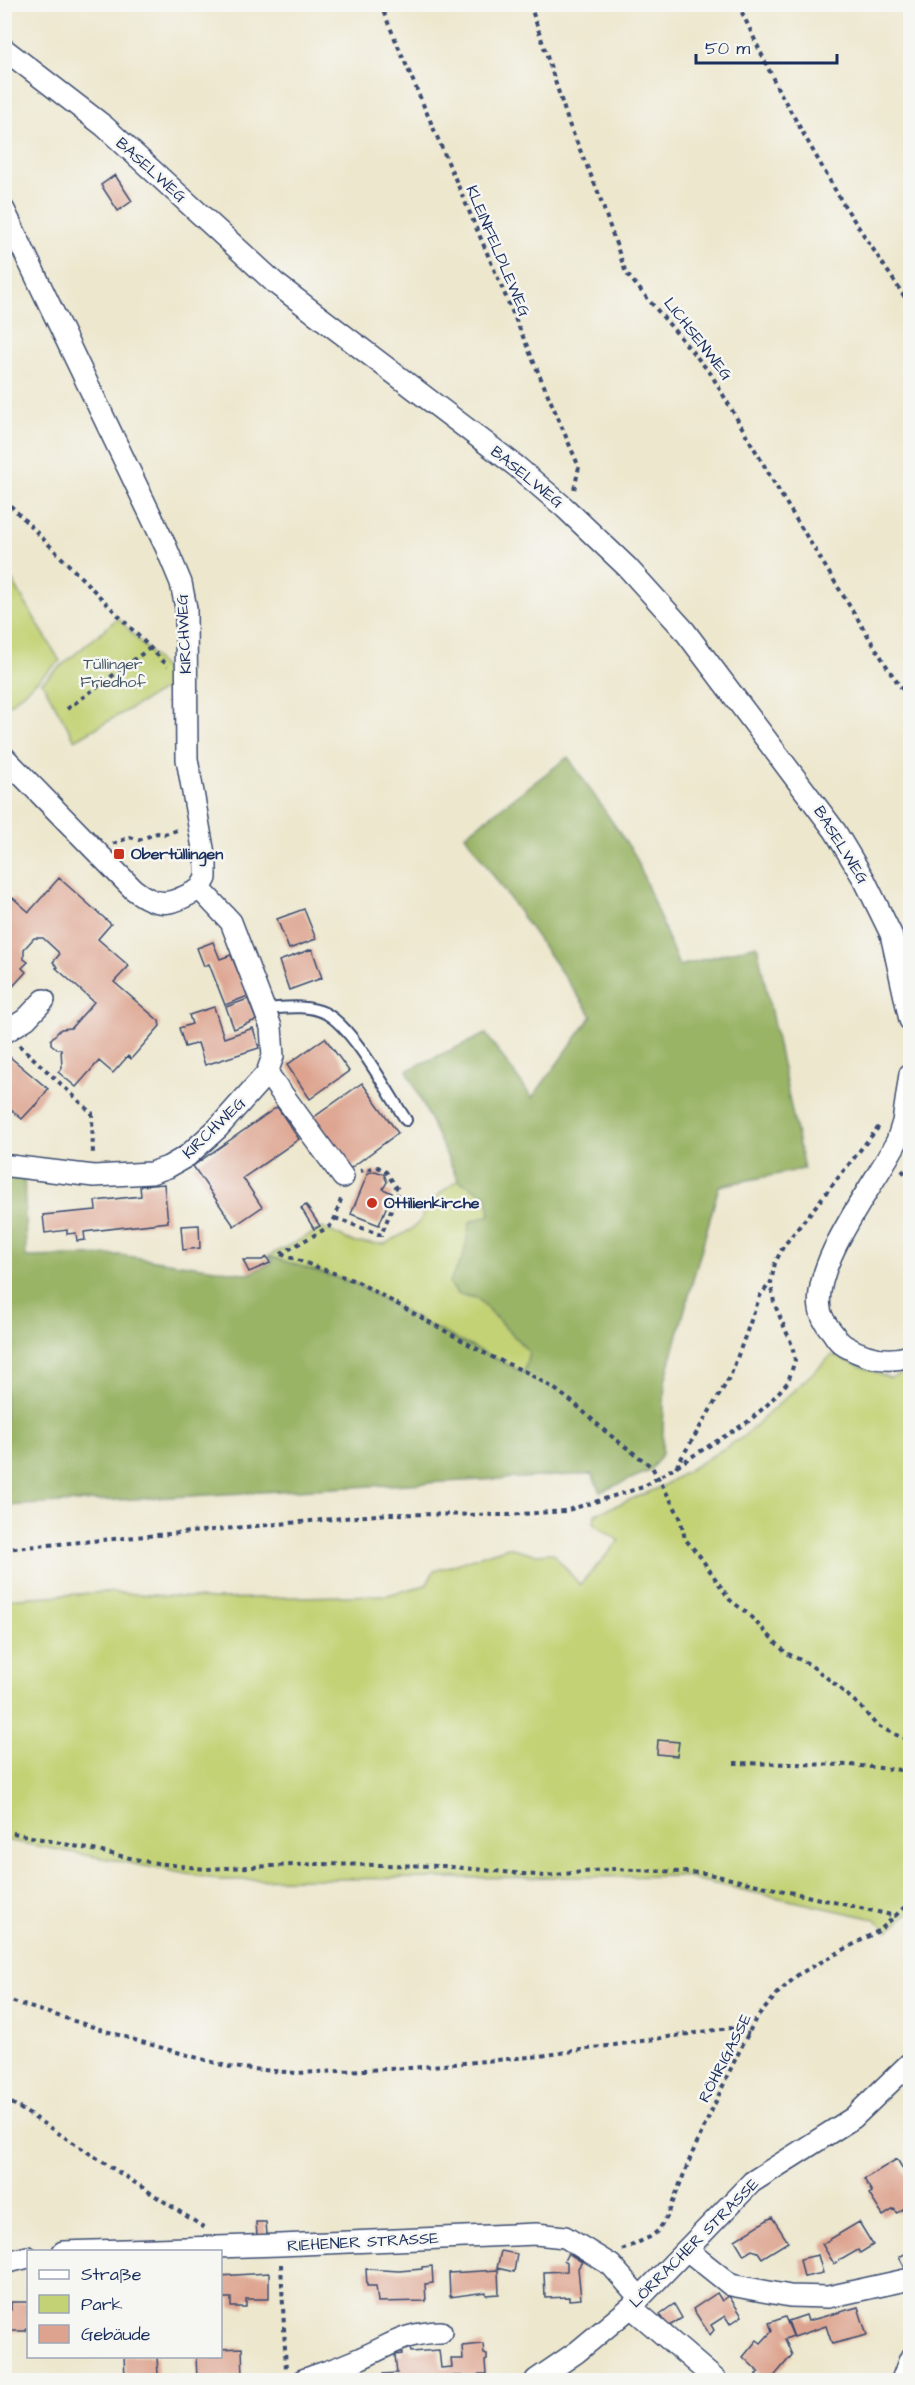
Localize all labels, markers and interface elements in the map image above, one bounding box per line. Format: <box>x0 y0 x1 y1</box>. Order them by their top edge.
scale bar <box>696 27 837 65</box>
text: 50 m <box>705 36 750 61</box>
street label: BASELWEG <box>111 132 191 208</box>
street label: KLEINFELDLEWEG <box>460 182 536 320</box>
street label: LICHSENWEG <box>659 293 737 385</box>
street label: BASELWEG <box>486 441 568 513</box>
street label: KIRCHWEG <box>171 593 197 675</box>
park label: Tüllinger Friedhof <box>80 653 146 693</box>
street label: BASELWEG <box>808 802 874 888</box>
place label: Obertüllingen <box>131 843 223 867</box>
marker: Obertüllingen <box>112 847 126 861</box>
street label: KIRCHWEG <box>178 1092 250 1164</box>
place label: Ottilienkirche <box>384 1192 480 1214</box>
marker: Ottilienkirche <box>365 1196 379 1210</box>
street label: RÖHRIGASSE <box>693 2009 757 2106</box>
street label: LÖRRACHER STRASSE <box>624 2173 764 2313</box>
street label: RIEHENER STRASSE <box>287 2227 440 2257</box>
legend <box>27 2250 222 2358</box>
text: Straße <box>81 2262 142 2287</box>
text: Park <box>81 2292 123 2317</box>
text: Gebäude <box>81 2322 151 2347</box>

